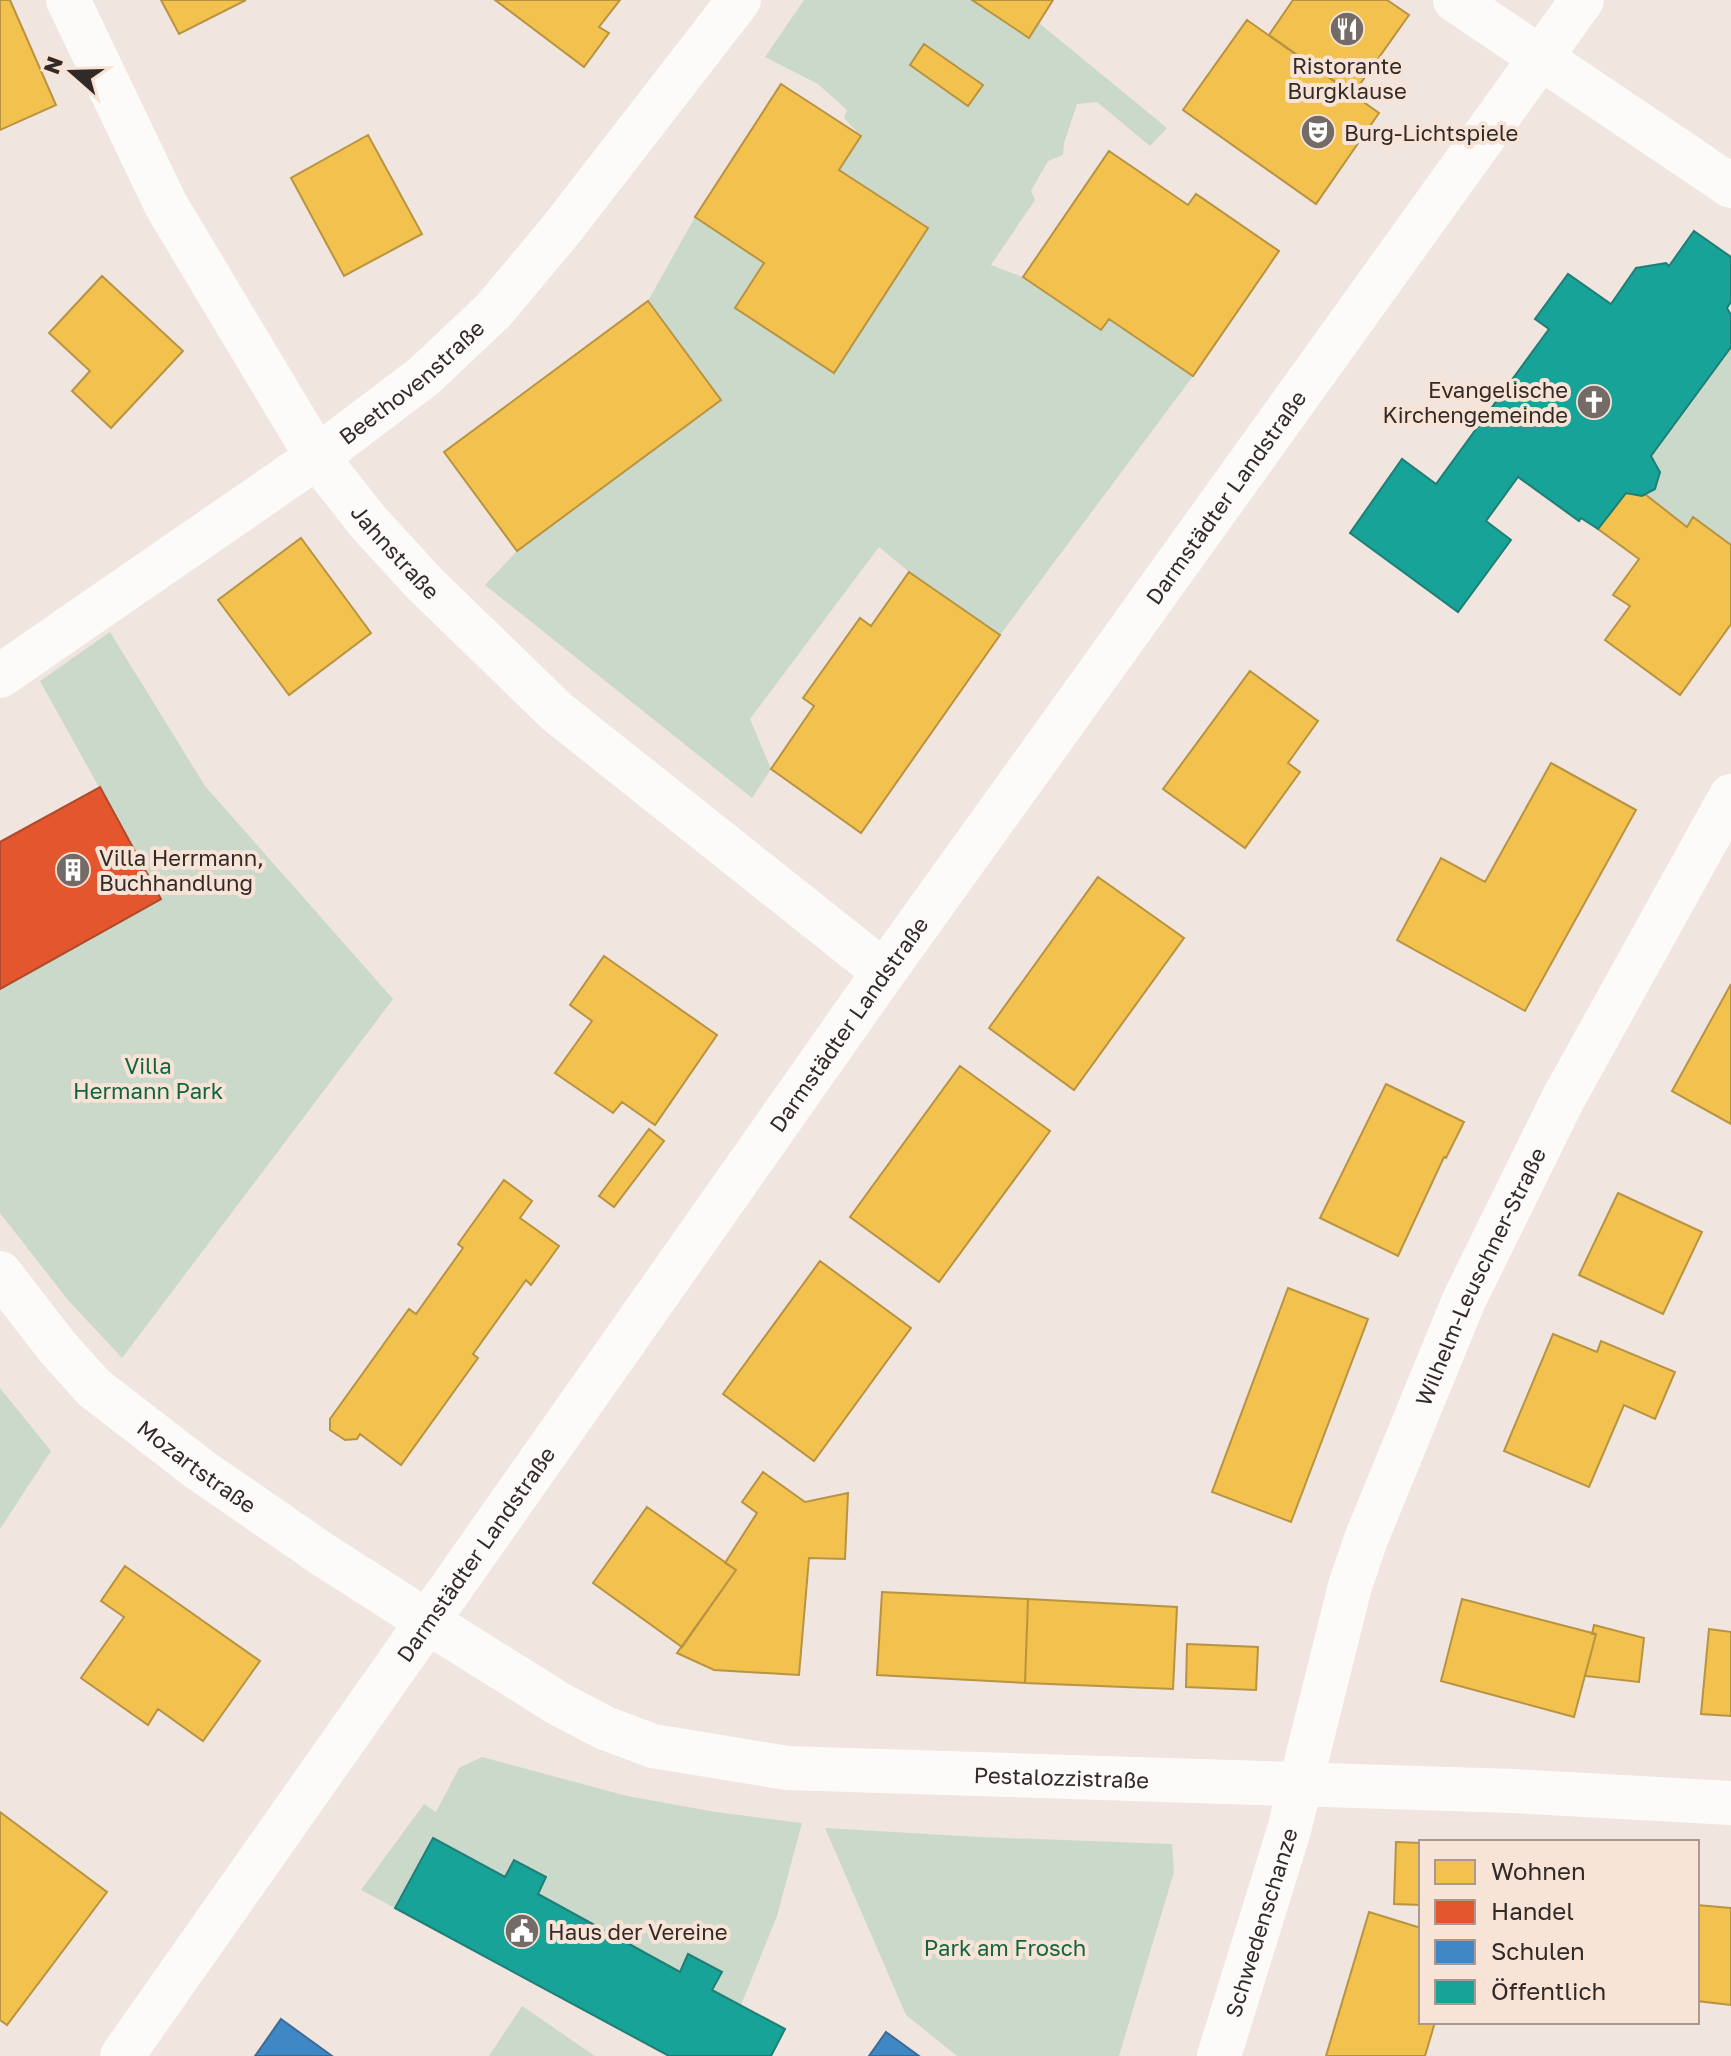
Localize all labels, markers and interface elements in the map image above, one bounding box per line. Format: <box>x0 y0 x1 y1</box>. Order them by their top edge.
restaurant icon: Ristorante Burgklause <box>1328 10 1366 48</box>
north arrow <box>32 32 112 112</box>
place label: Ristorante Burgklause <box>1287 52 1407 104</box>
text: N <box>37 53 68 77</box>
theatre icon: Burg-Lichtspiele <box>1299 113 1337 151</box>
place label: Burg-Lichtspiele <box>1344 119 1518 146</box>
street label: Beethovenstraße <box>333 314 489 449</box>
place label: Evangelische Kirchengemeinde <box>1383 376 1568 428</box>
church icon: Evangelische Kirchengemeinde <box>1575 383 1613 421</box>
street label: Darmstädter Landstraße <box>1139 385 1311 609</box>
street label: Jahnstraße <box>346 499 445 604</box>
place label: Villa Herrmann, Buchhandlung <box>99 844 264 896</box>
building icon: Villa Herrmann, Buchhandlung <box>54 851 92 889</box>
street label: Darmstädter Landstraße <box>763 911 933 1137</box>
park label: Villa Hermann Park <box>73 1052 223 1104</box>
street label: Wilhelm-Leuschner-Straße <box>1409 1143 1551 1410</box>
street label: Mozartstraße <box>133 1413 262 1518</box>
street label: Darmstädter Landstraße <box>390 1441 560 1667</box>
street label: Pestalozzistraße <box>973 1760 1149 1793</box>
street label: Schwedenschanze <box>1218 1824 1302 2020</box>
legend <box>1419 1840 1699 2024</box>
text: Wohnen <box>1491 1856 1586 1885</box>
text: Handel <box>1491 1896 1574 1925</box>
public building icon: Haus der Vereine <box>503 1912 541 1950</box>
place label: Haus der Vereine <box>548 1918 727 1945</box>
park label: Park am Frosch <box>924 1934 1086 1961</box>
text: Schulen <box>1491 1936 1585 1965</box>
text: Öffentlich <box>1491 1976 1606 2005</box>

